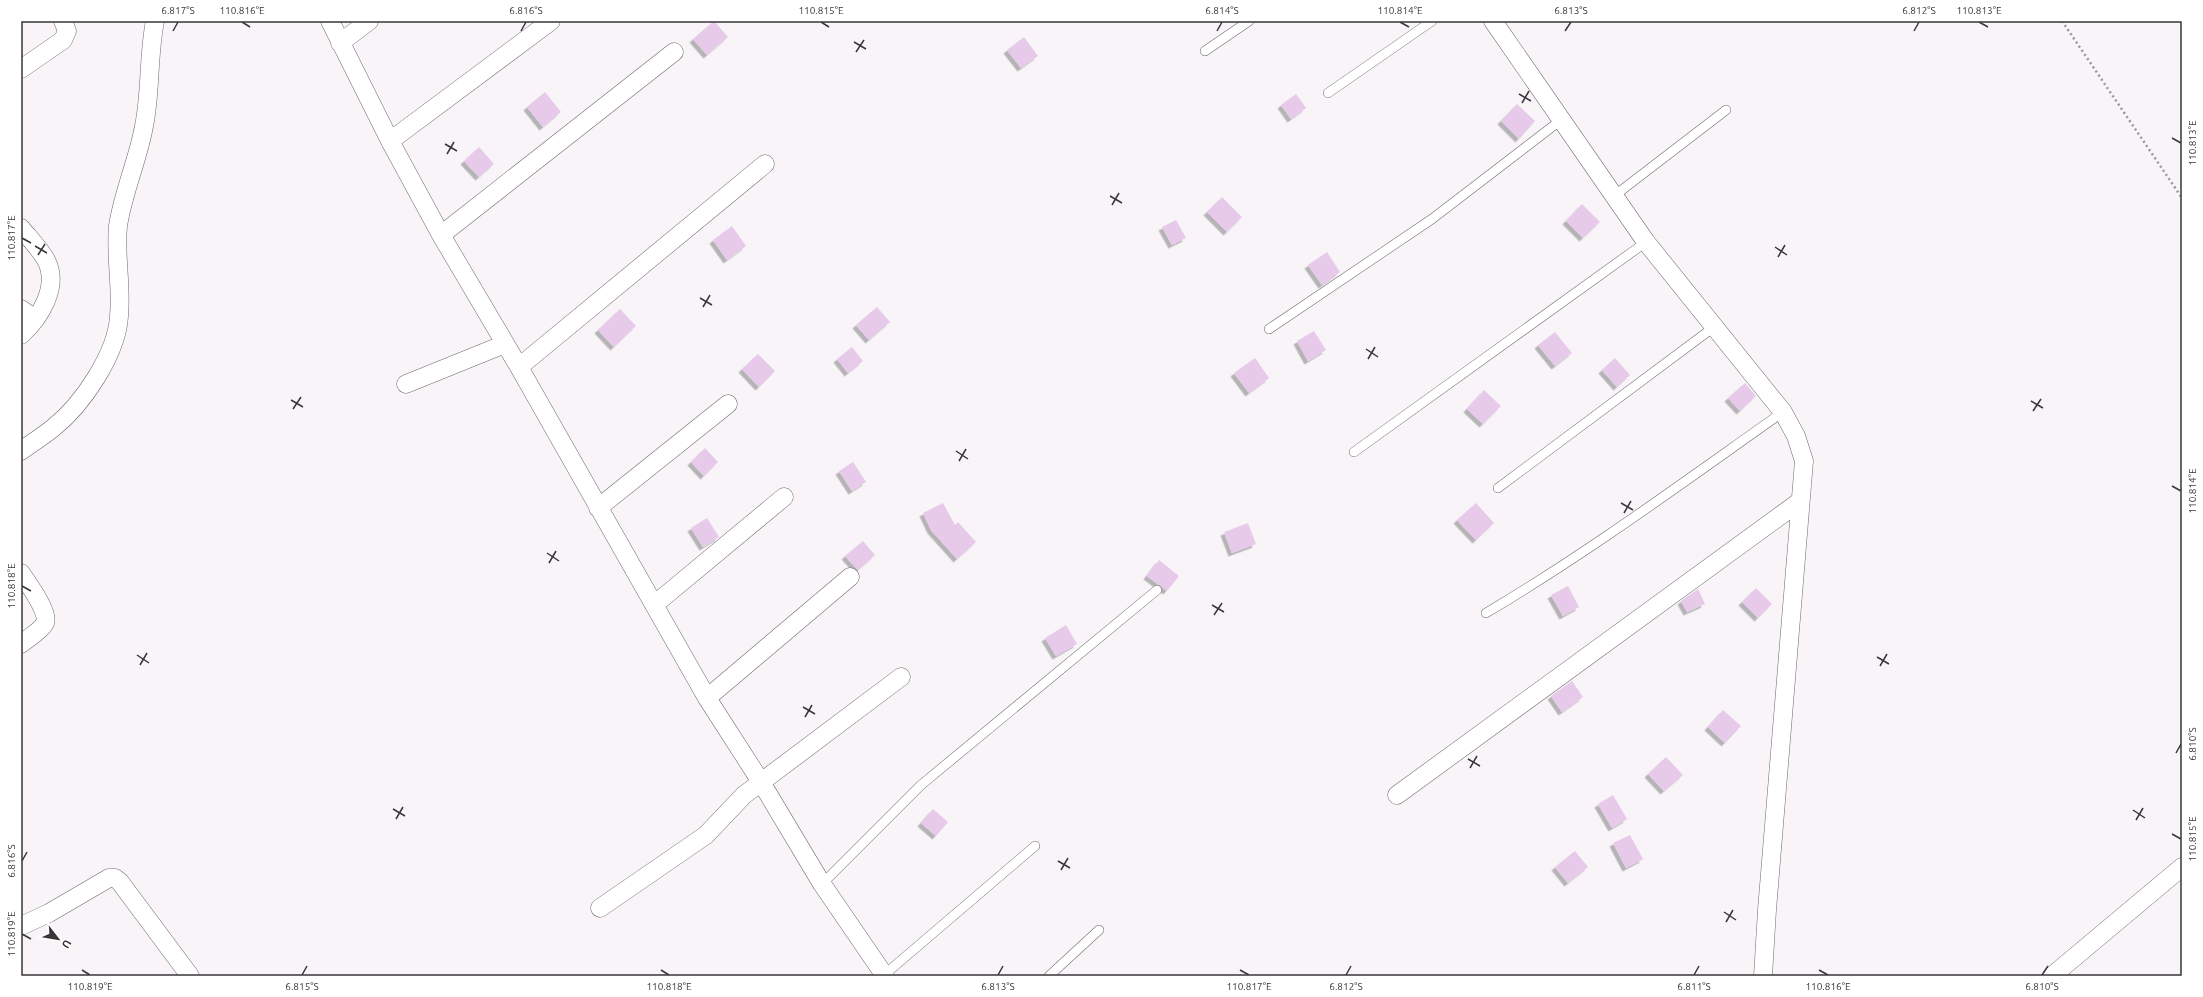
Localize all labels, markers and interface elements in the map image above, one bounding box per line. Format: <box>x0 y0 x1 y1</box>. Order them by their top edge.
text: 6.817°S <box>161 5 195 16</box>
text: 110.816°E <box>219 5 265 16</box>
text: 6.816°S <box>509 5 543 16</box>
text: 110.815°E <box>798 5 844 16</box>
text: 6.814°S <box>1205 5 1239 16</box>
text: 110.814°E <box>1377 5 1423 16</box>
text: 6.813°S <box>1554 5 1588 16</box>
text: 6.812°S <box>1902 5 1936 16</box>
text: 110.813°E <box>1956 5 2002 16</box>
text: 110.813°E <box>2187 120 2198 166</box>
text: 110.817°E <box>6 215 17 261</box>
text: 110.814°E <box>2187 468 2198 514</box>
text: 110.818°E <box>6 563 17 609</box>
text: 6.810°S <box>2187 727 2198 761</box>
text: 110.815°E <box>2187 816 2198 862</box>
text: 6.816°S <box>6 844 17 878</box>
text: 110.819°E <box>6 911 17 957</box>
north arrow <box>38 919 78 959</box>
text: U <box>59 938 74 951</box>
text: 110.819°E <box>67 981 113 992</box>
text: 6.815°S <box>285 981 319 992</box>
text: 110.818°E <box>646 981 692 992</box>
text: 6.813°S <box>981 981 1015 992</box>
text: 110.817°E <box>1226 981 1272 992</box>
text: 6.812°S <box>1329 981 1363 992</box>
text: 6.811°S <box>1677 981 1711 992</box>
text: 110.816°E <box>1805 981 1851 992</box>
text: 6.810°S <box>2025 981 2059 992</box>

